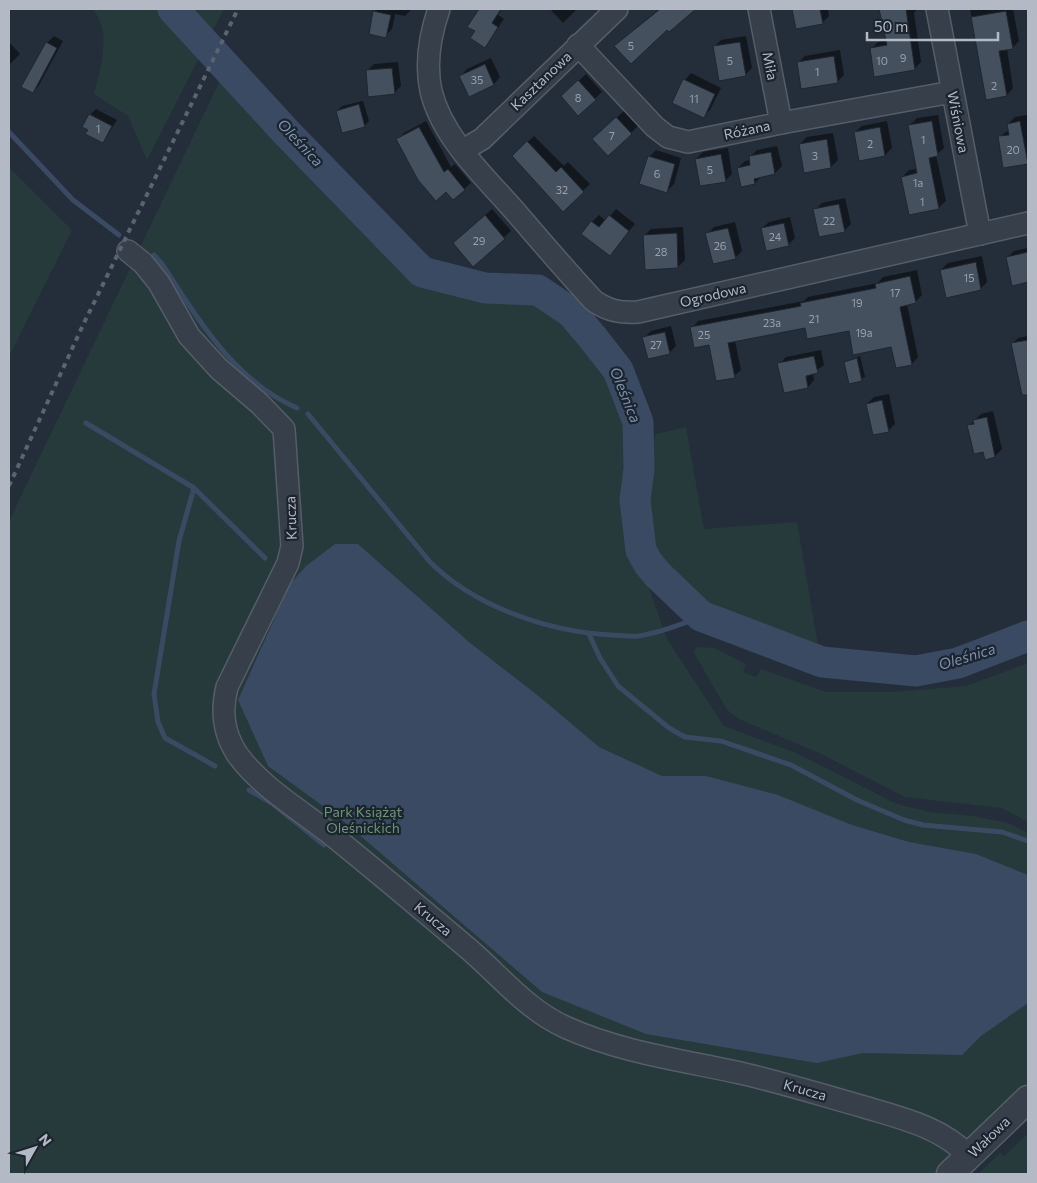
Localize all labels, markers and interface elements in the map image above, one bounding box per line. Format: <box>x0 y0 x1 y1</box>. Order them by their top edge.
scale bar <box>867 10 998 42</box>
text: 50 m <box>874 17 908 35</box>
house number: 5 <box>628 39 634 52</box>
street label: Kasztanowa <box>507 48 574 114</box>
street label: Miła <box>759 50 782 82</box>
house number: 9 <box>900 51 907 64</box>
house number: 5 <box>727 54 733 67</box>
house number: 10 <box>876 54 888 67</box>
house number: 1 <box>815 65 819 78</box>
house number: 35 <box>471 73 483 86</box>
house number: 2 <box>991 79 997 92</box>
street label: Wiśniowa <box>944 90 973 154</box>
house number: 8 <box>575 91 582 104</box>
house number: 11 <box>689 92 699 105</box>
water label: Oleśnica <box>274 115 327 170</box>
street label: Różana <box>722 116 772 143</box>
house number: 1 <box>96 122 100 135</box>
house number: 7 <box>609 129 615 142</box>
house number: 1 <box>921 133 925 146</box>
house number: 2 <box>867 137 873 150</box>
house number: 20 <box>1006 143 1020 156</box>
house number: 3 <box>812 149 818 162</box>
house number: 5 <box>707 163 713 176</box>
house number: 6 <box>654 167 661 180</box>
house number: 1a <box>913 176 923 189</box>
house number: 32 <box>556 183 568 196</box>
house number: 1 <box>920 195 924 208</box>
house number: 22 <box>823 214 835 227</box>
house number: 24 <box>769 230 782 243</box>
house number: 29 <box>473 234 486 247</box>
house number: 26 <box>714 239 727 252</box>
house number: 28 <box>655 245 668 258</box>
house number: 15 <box>963 271 975 284</box>
street label: Ogrodowa <box>678 279 748 310</box>
house number: 17 <box>890 286 900 299</box>
house number: 19 <box>851 296 863 309</box>
house number: 21 <box>809 312 819 325</box>
house number: 23a <box>763 316 781 329</box>
house number: 19a <box>855 326 873 339</box>
house number: 25 <box>698 328 710 341</box>
house number: 27 <box>650 338 662 351</box>
water label: Oleśnica <box>607 364 645 425</box>
street label: Krucza <box>281 496 300 540</box>
water label: Oleśnica <box>936 639 997 673</box>
park label: Park Książąt Oleśnickich <box>324 803 403 836</box>
street label: Krucza <box>411 898 456 939</box>
street label: Krucza <box>782 1075 829 1104</box>
street label: Wałowa <box>964 1113 1013 1161</box>
north arrow <box>10 1123 60 1173</box>
text: N <box>36 1130 55 1149</box>

